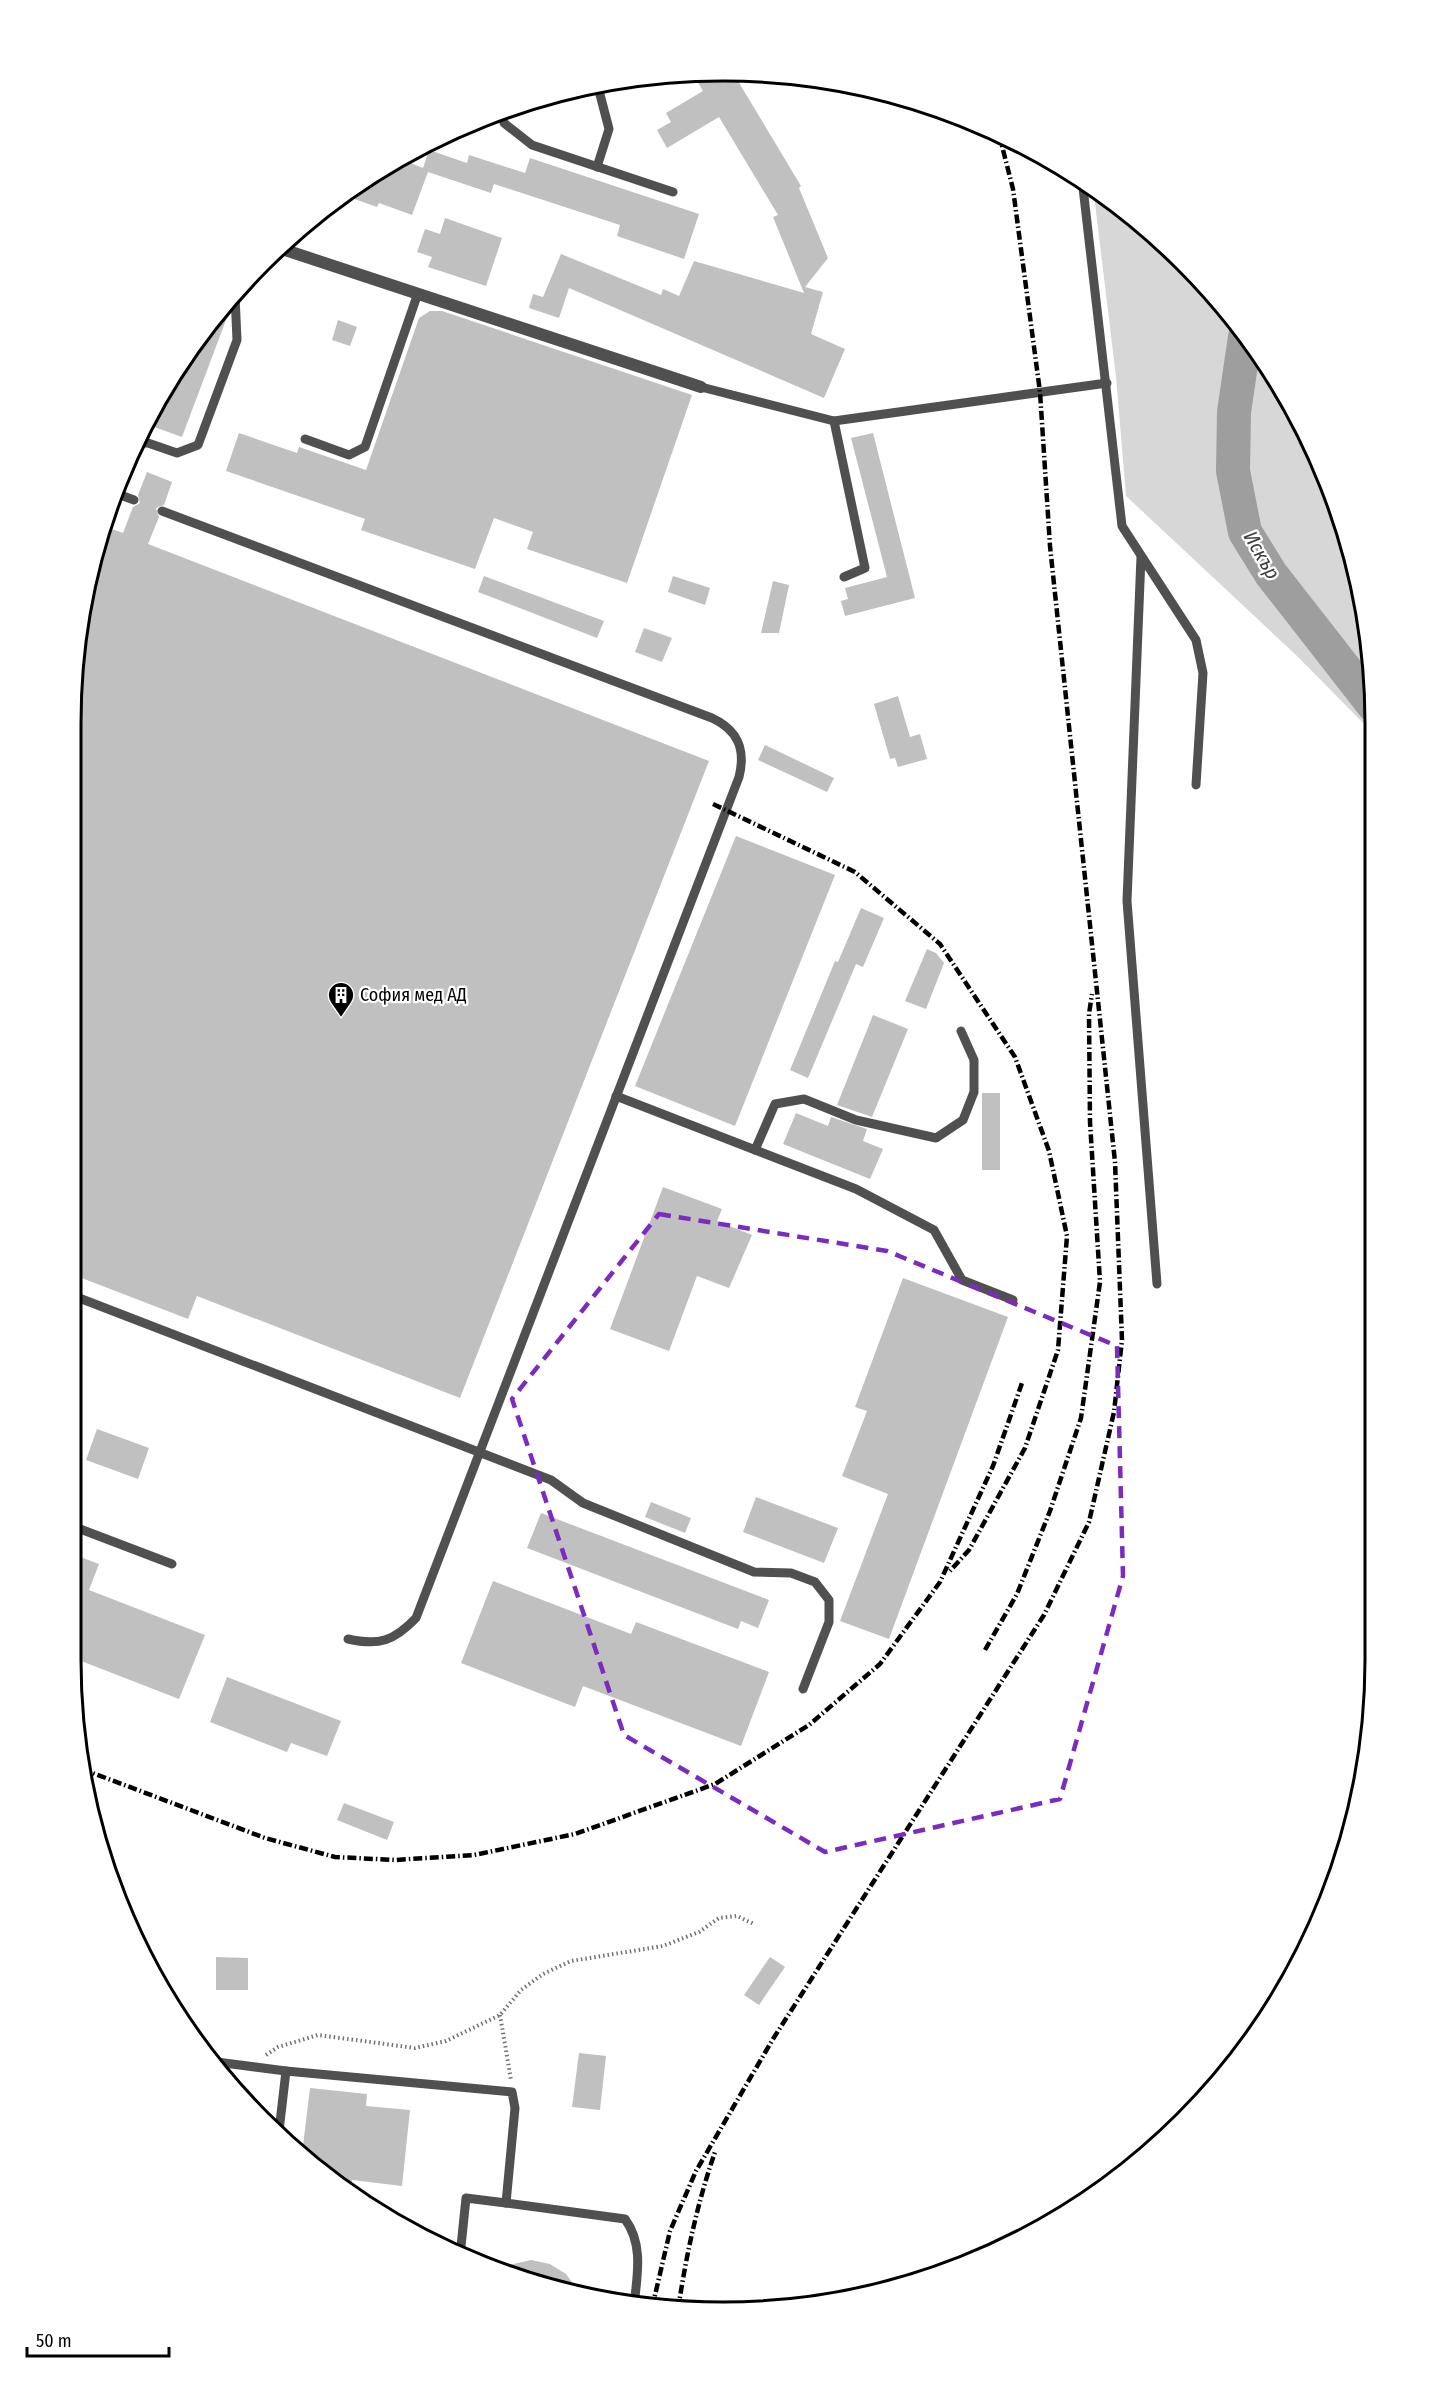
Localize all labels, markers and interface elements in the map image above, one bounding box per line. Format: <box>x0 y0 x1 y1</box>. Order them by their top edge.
water label: Искър <box>1239 527 1285 583</box>
building icon: София мед АД <box>326 980 356 1018</box>
place label: София мед АД <box>360 984 467 1006</box>
scale bar <box>27 2320 170 2358</box>
text: 50 m <box>36 2330 72 2352</box>

